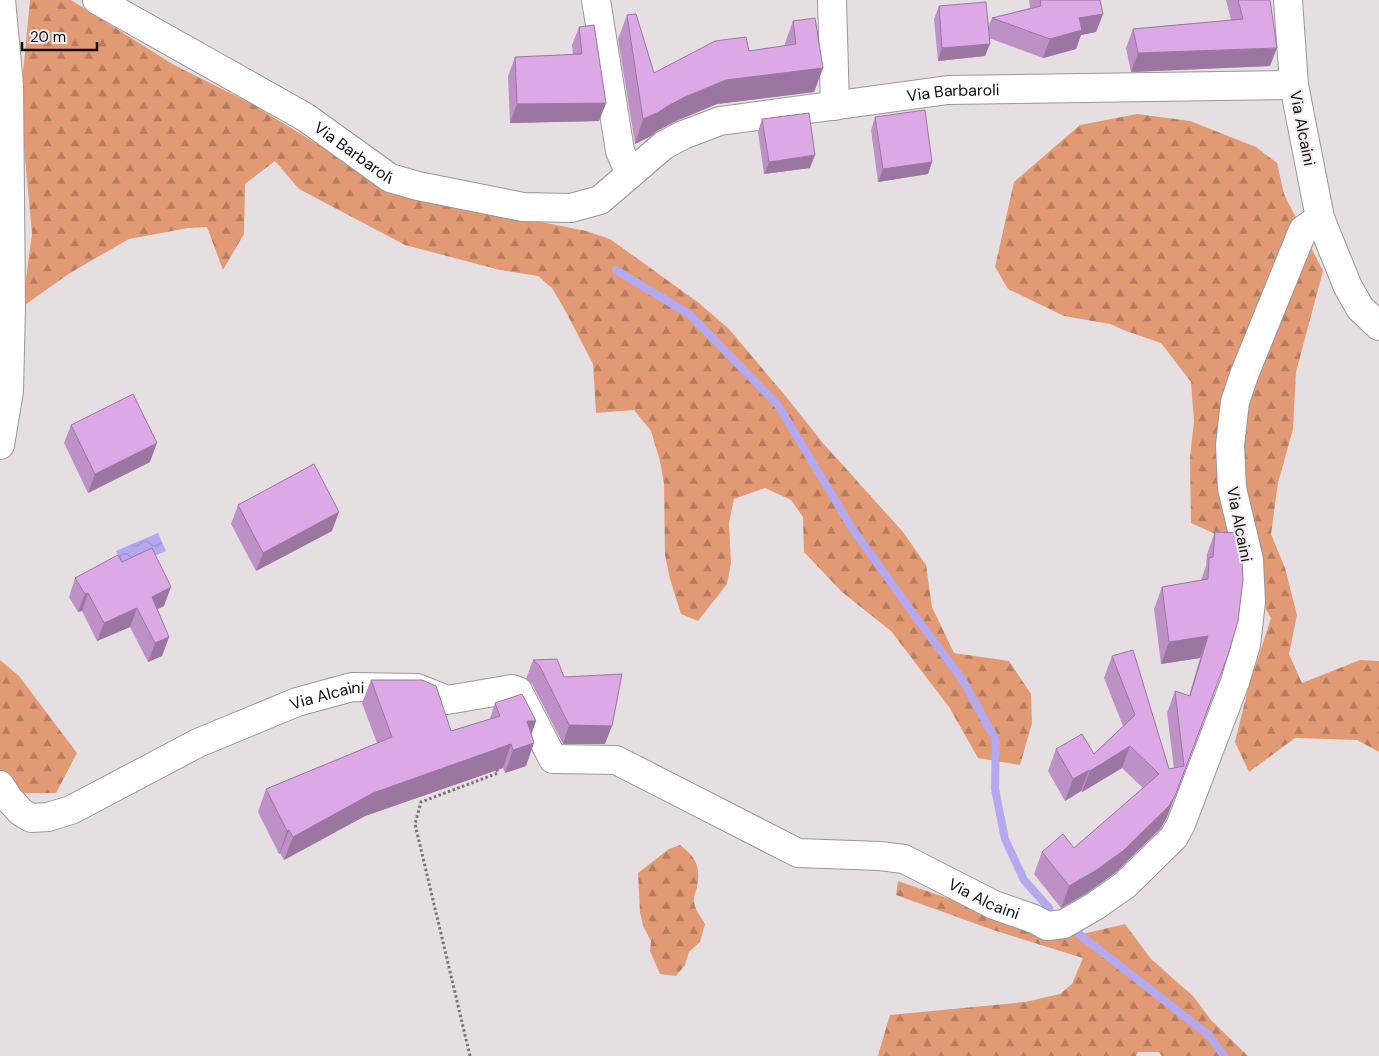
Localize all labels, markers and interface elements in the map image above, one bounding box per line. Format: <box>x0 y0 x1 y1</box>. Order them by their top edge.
scale bar <box>22 20 98 52</box>
text: 20 m <box>30 27 66 47</box>
street label: Via Barbaroli <box>905 79 1000 107</box>
street label: Via Alcaini <box>1285 89 1320 168</box>
street label: Via Barbaroli <box>310 117 395 189</box>
street label: Via Alcaini <box>1222 485 1257 564</box>
street label: Via Alcaini <box>287 677 365 715</box>
street label: Via Alcaini <box>945 873 1022 924</box>

